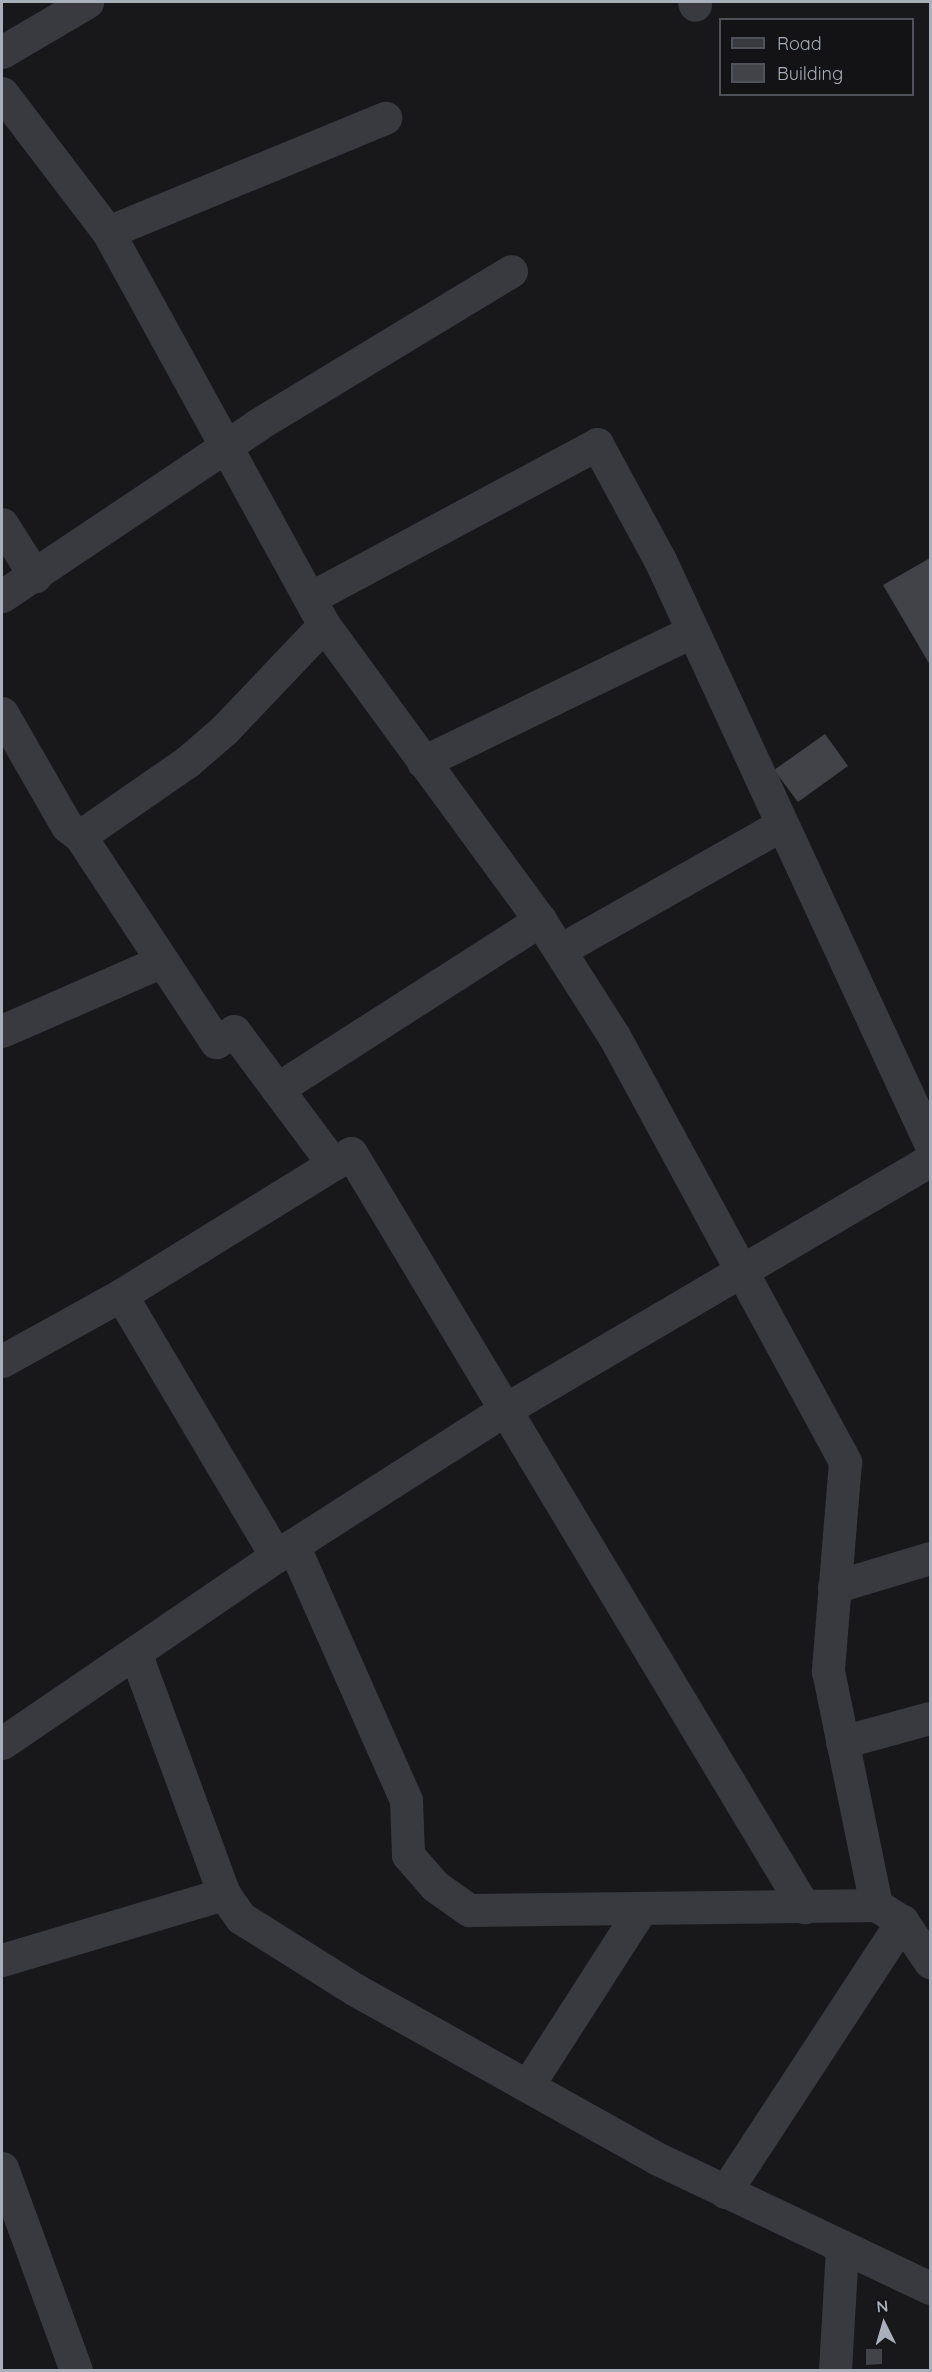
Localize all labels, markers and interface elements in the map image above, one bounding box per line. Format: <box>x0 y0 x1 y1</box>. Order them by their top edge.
legend <box>719 18 914 96</box>
text: Road <box>777 32 822 55</box>
text: Building <box>777 62 843 85</box>
north arrow <box>854 2294 914 2354</box>
text: N <box>876 2296 889 2317</box>

